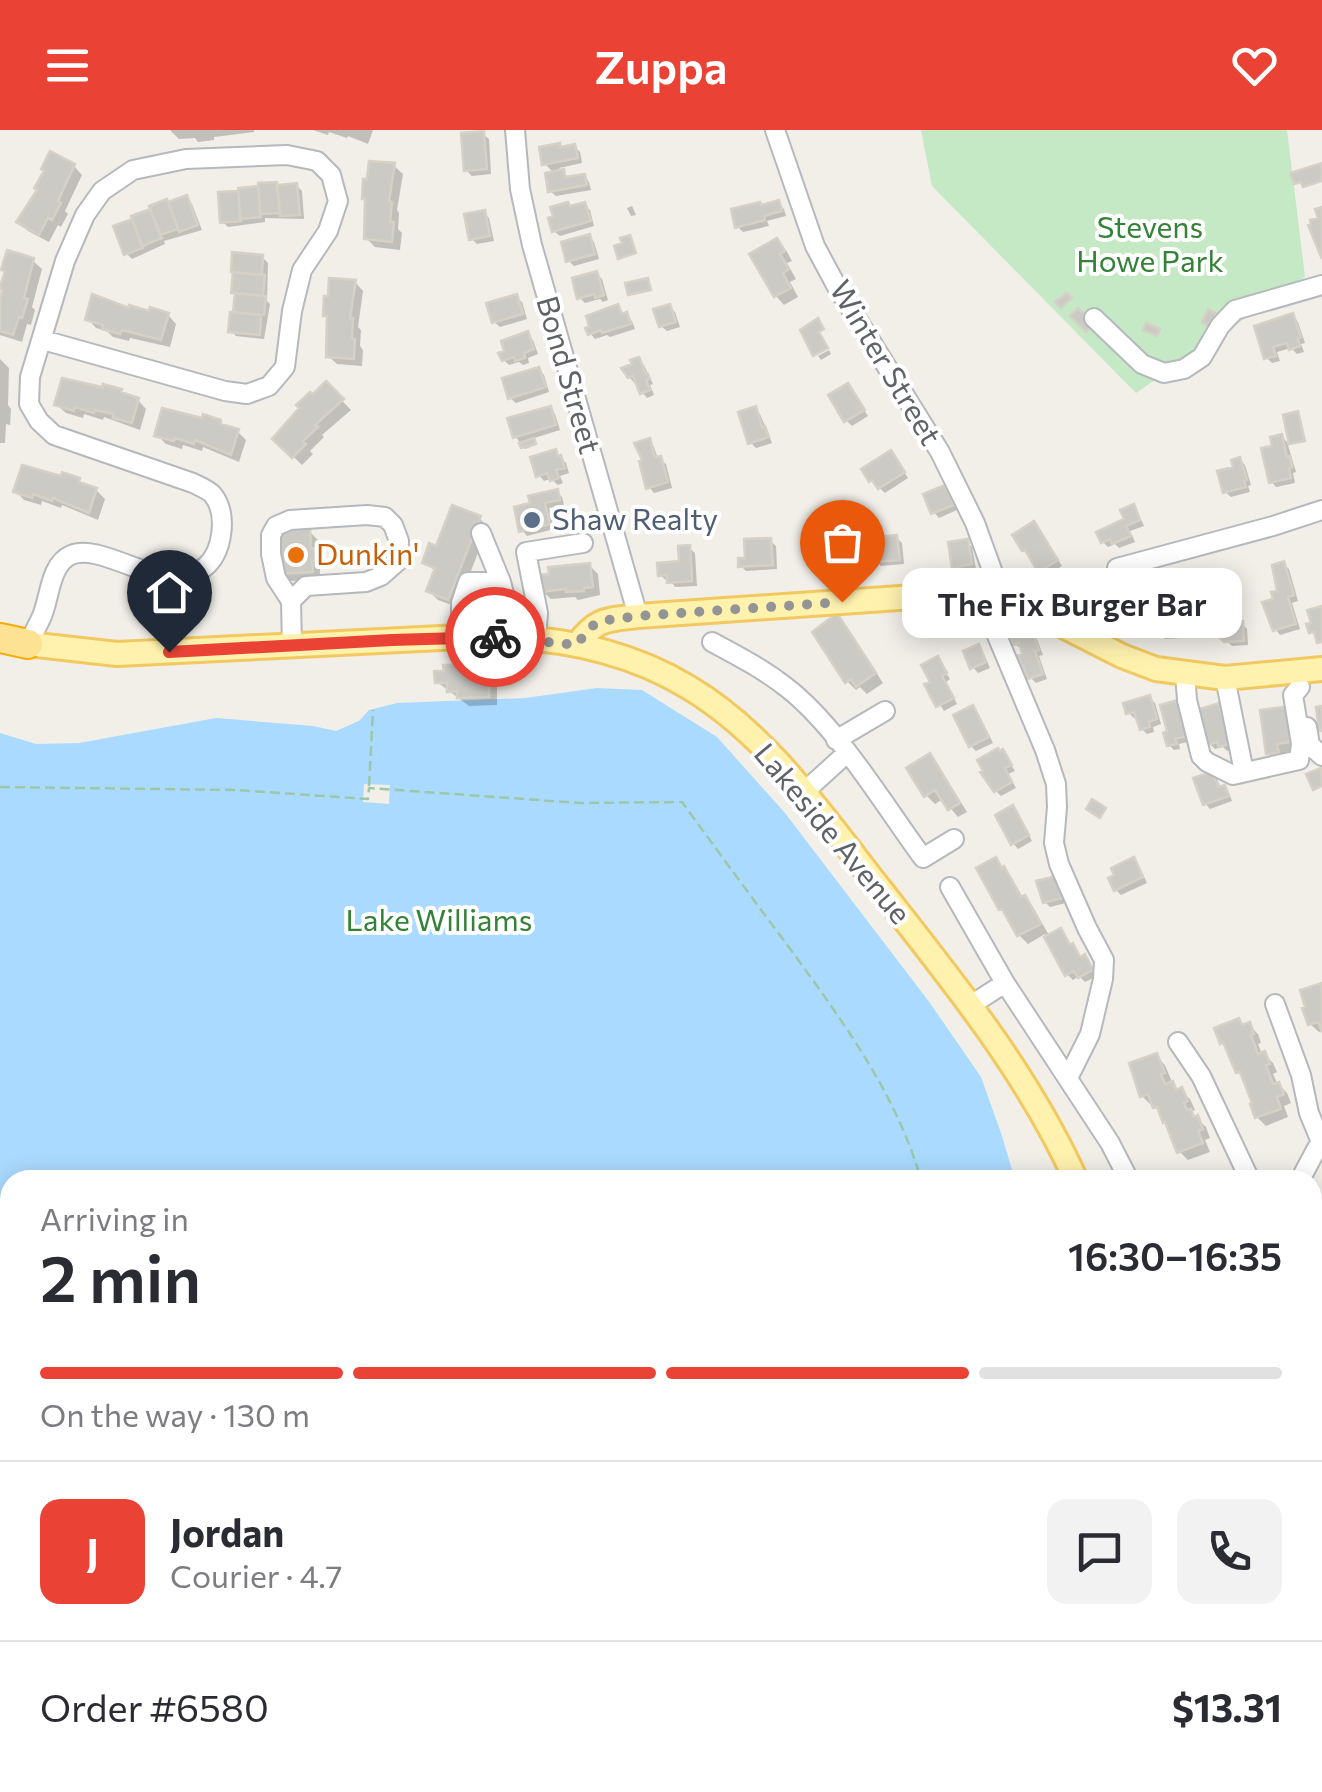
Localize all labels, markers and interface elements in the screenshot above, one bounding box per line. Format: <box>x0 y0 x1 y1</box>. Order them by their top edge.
icon: menu <box>40 38 95 93</box>
text: Zuppa <box>594 38 728 93</box>
icon: heart <box>1227 38 1282 93</box>
park label: Stevens Howe Park <box>1076 207 1224 278</box>
street label: Winter Street <box>823 272 951 451</box>
street label: Bond Street <box>530 291 611 457</box>
place label: Shaw Realty <box>552 499 718 536</box>
pin <box>800 500 885 603</box>
marker: Shaw Realty <box>521 509 543 531</box>
icon: bag <box>815 515 870 570</box>
place label: Dunkin' <box>316 534 419 571</box>
marker: Dunkin' <box>285 544 307 566</box>
pin <box>127 550 212 653</box>
icon: home <box>142 565 197 620</box>
callout: The Fix Burger Bar <box>902 567 1242 637</box>
text: The Fix Burger Bar <box>937 583 1207 623</box>
courier <box>445 587 545 687</box>
icon: bike <box>468 610 523 665</box>
street label: Lakeside Avenue <box>748 735 920 930</box>
park label: Lake Williams <box>346 900 532 937</box>
text: Arriving in <box>40 1198 189 1238</box>
text: 16:30–16:35 <box>1068 1232 1282 1279</box>
text: 2 min <box>40 1236 201 1315</box>
text: On the way · 130 m <box>40 1394 310 1434</box>
button: chat <box>1047 1499 1152 1604</box>
button: phone <box>1177 1499 1282 1604</box>
text: Jordan <box>170 1508 284 1555</box>
text: J <box>86 1528 99 1575</box>
text: Courier · 4.7 <box>170 1555 343 1595</box>
text: Order #6580 <box>40 1683 269 1730</box>
text: $13.31 <box>1172 1683 1282 1730</box>

